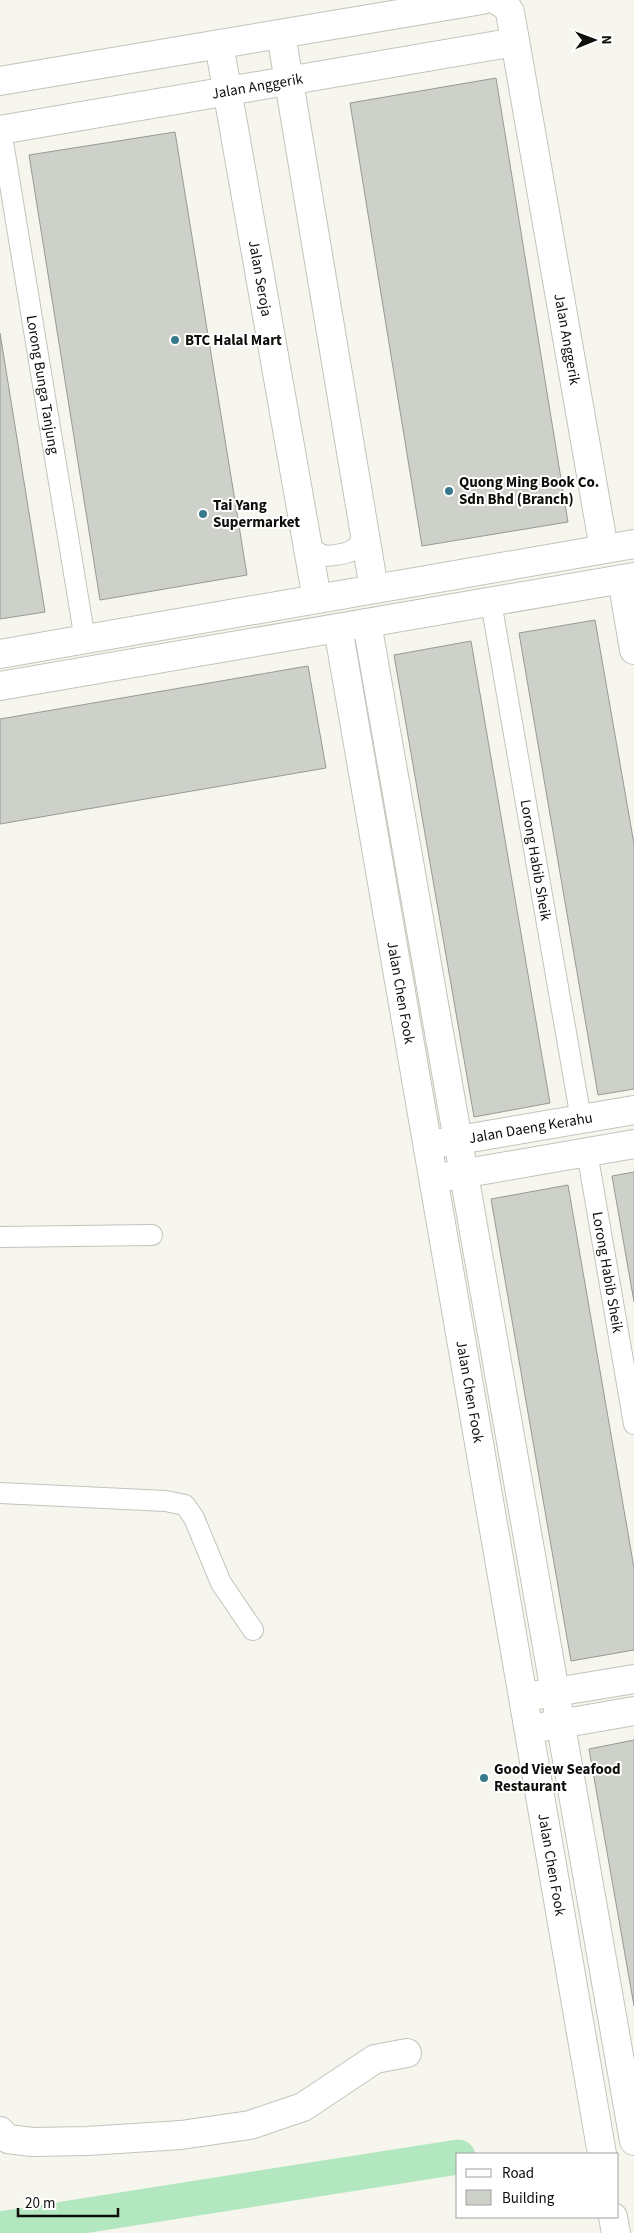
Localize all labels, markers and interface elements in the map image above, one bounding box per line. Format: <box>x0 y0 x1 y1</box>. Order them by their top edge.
north arrow <box>569 15 619 65</box>
text: N <box>596 35 616 45</box>
street label: Jalan Anggerik <box>210 68 305 104</box>
street label: Jalan Seroja <box>243 238 277 318</box>
street label: Jalan Anggerik <box>549 292 586 387</box>
street label: Lorong Bunga Tanjung <box>21 313 65 456</box>
place label: BTC Halal Mart <box>185 330 282 351</box>
marker: BTC Halal Mart <box>169 334 181 346</box>
place label: Quong Ming Book Co. Sdn Bhd (Branch) <box>459 472 599 510</box>
marker: Quong Ming Book Co. Sdn Bhd (Branch) <box>443 485 455 497</box>
place label: Tai Yang Supermarket <box>213 495 300 533</box>
marker: Tai Yang Supermarket <box>197 508 209 520</box>
street label: Lorong Habib Sheik <box>515 798 557 923</box>
street label: Jalan Chen Fook <box>382 940 420 1046</box>
street label: Jalan Daeng Kerahu <box>467 1107 594 1149</box>
street label: Lorong Habib Sheik <box>587 1210 629 1335</box>
street label: Jalan Chen Fook <box>451 1339 489 1445</box>
place label: Good View Seafood Restaurant <box>494 1759 621 1797</box>
marker: Good View Seafood Restaurant <box>478 1772 490 1784</box>
street label: Jalan Chen Fook <box>533 1812 571 1918</box>
legend <box>456 2153 619 2218</box>
text: Road <box>502 2163 534 2184</box>
scale bar <box>18 2186 118 2218</box>
text: Building <box>502 2188 555 2209</box>
text: 20 m <box>25 2193 55 2214</box>

